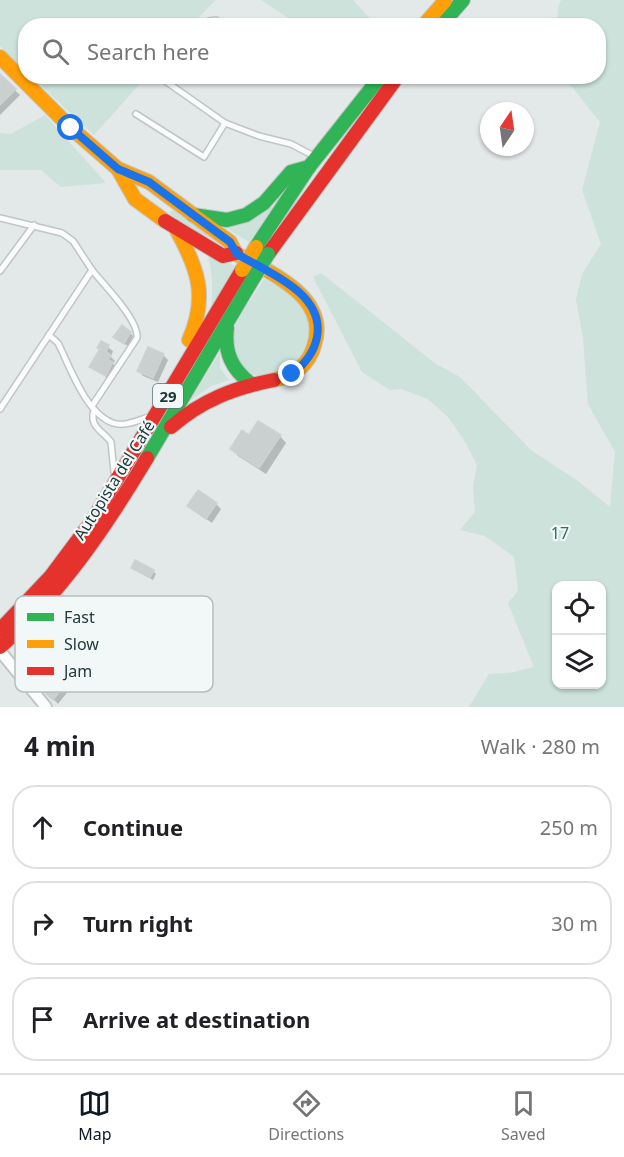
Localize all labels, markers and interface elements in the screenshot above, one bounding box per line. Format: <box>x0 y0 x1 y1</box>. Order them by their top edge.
search box <box>18 18 606 84</box>
icon: search <box>39 35 72 68</box>
text: Search here <box>87 36 209 66</box>
north arrow <box>480 102 534 156</box>
route start <box>57 114 83 140</box>
route end <box>278 360 304 386</box>
road number: 29 <box>153 384 183 408</box>
street label: Autopista del Café <box>68 416 160 544</box>
park label: 17 <box>551 522 569 544</box>
map controls <box>552 581 606 689</box>
button: locate <box>552 581 606 635</box>
legend <box>15 596 213 692</box>
text: Fast <box>64 606 95 628</box>
text: Slow <box>64 633 99 655</box>
button: layers <box>552 635 606 689</box>
text: Jam <box>62 660 92 682</box>
text: 4 min <box>24 728 96 764</box>
text: Walk · 280 m <box>481 733 600 760</box>
icon: ahead <box>26 811 59 844</box>
text: Continue <box>83 812 183 842</box>
text: 250 m <box>540 814 598 841</box>
icon: right <box>26 907 59 940</box>
text: Turn right <box>83 908 193 938</box>
text: 30 m <box>551 910 598 937</box>
icon: arrive <box>26 1003 59 1036</box>
text: Arrive at destination <box>83 1004 310 1034</box>
tab: Map <box>78 1087 112 1145</box>
tab: Directions <box>268 1087 344 1145</box>
tab: Saved <box>501 1087 546 1145</box>

